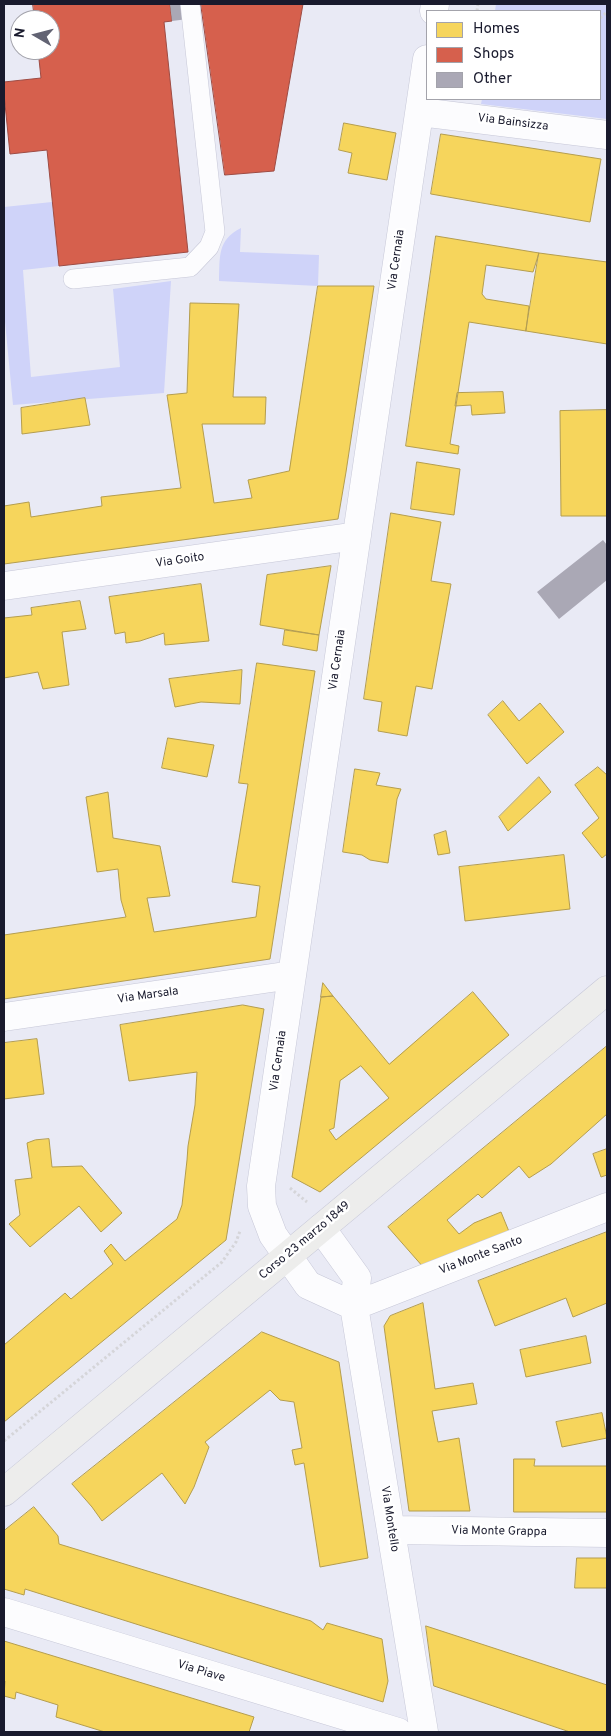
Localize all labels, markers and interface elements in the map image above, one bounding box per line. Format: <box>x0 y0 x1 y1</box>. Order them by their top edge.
north arrow <box>10 10 60 60</box>
legend <box>426 10 601 100</box>
text: Homes <box>473 20 520 39</box>
text: N <box>12 27 30 39</box>
text: Shops <box>473 45 514 64</box>
text: Other <box>473 70 512 89</box>
street label: Via Bainsizza <box>477 112 549 134</box>
street label: Via Cernaia <box>386 229 408 291</box>
street label: Via Goito <box>155 550 205 572</box>
street label: Via Cernaia <box>327 629 349 691</box>
street label: Via Marsala <box>117 985 179 1007</box>
street label: Via Cernaia <box>268 1030 290 1092</box>
street label: Corso 23 marzo 1849 <box>257 1199 353 1283</box>
street label: Via Monte Santo <box>437 1234 525 1278</box>
street label: Via Montello <box>377 1485 401 1553</box>
street label: Via Monte Grappa <box>451 1524 547 1540</box>
street label: Via Piave <box>175 1658 227 1686</box>

